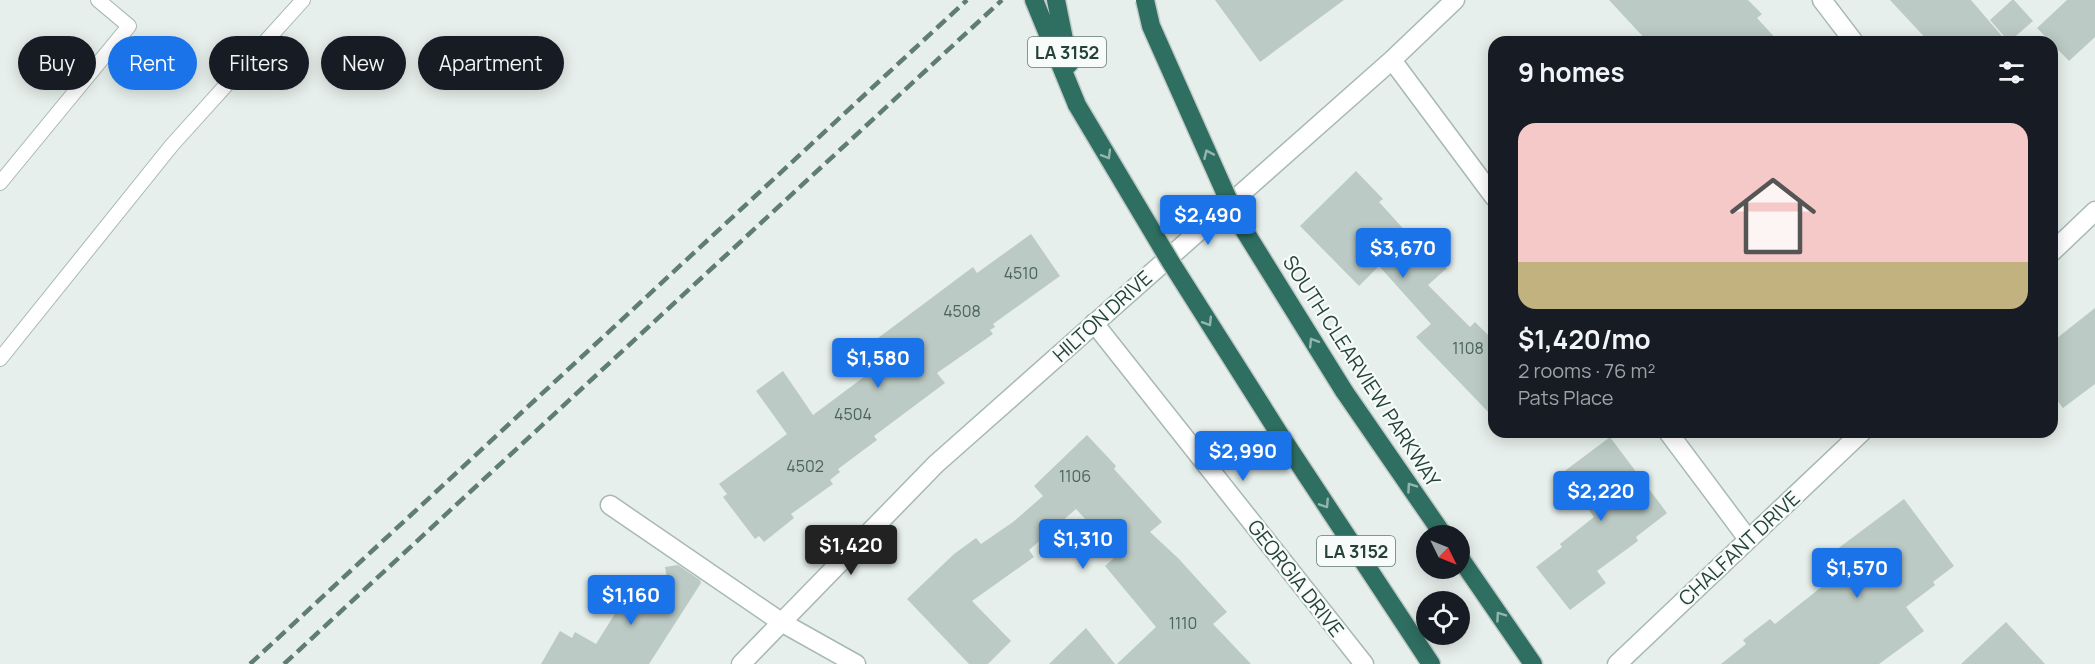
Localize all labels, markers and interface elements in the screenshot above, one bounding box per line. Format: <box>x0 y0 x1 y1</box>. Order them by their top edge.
chip: Buy <box>18 36 96 90</box>
chip: Rent <box>108 36 197 90</box>
chip: Filters <box>209 36 309 90</box>
chip: New <box>321 36 406 90</box>
chip: Apartment <box>418 36 564 90</box>
road number: LA 3152 <box>1028 37 1106 67</box>
text: 9 homes <box>1518 54 1625 90</box>
icon: filters <box>1995 56 2028 89</box>
one-way arrow <box>1099 149 1111 159</box>
one-way arrow <box>1203 149 1215 160</box>
icon: home <box>1719 162 1827 270</box>
pin: $2,490 <box>1159 195 1257 246</box>
text: $2,490 <box>1174 201 1242 228</box>
pin: $3,670 <box>1354 228 1452 279</box>
text: $3,670 <box>1370 234 1436 261</box>
street label: SOUTH CLEARVIEW PARKWAY <box>1277 250 1448 493</box>
house number: 4510 <box>1004 262 1038 284</box>
street label: HILTON DRIVE <box>1047 264 1157 368</box>
house number: 4508 <box>943 300 981 322</box>
one-way arrow <box>1201 315 1212 326</box>
text: $1,420/mo <box>1518 321 1651 357</box>
house number: 1108 <box>1452 337 1484 359</box>
pin: $1,580 <box>829 338 927 389</box>
one-way arrow <box>1309 338 1321 348</box>
text: $1,580 <box>846 344 910 371</box>
text: 2 rooms · 76 m² <box>1518 357 1655 384</box>
text: Pats Place <box>1518 384 1614 411</box>
house number: 4504 <box>834 403 872 425</box>
pin: $2,990 <box>1194 431 1292 482</box>
text: $2,990 <box>1209 437 1277 464</box>
house number: 4502 <box>786 455 824 477</box>
house number: 1106 <box>1059 465 1091 487</box>
pin: $2,220 <box>1552 471 1650 522</box>
text: $2,220 <box>1567 477 1635 504</box>
one-way arrow <box>1407 483 1418 494</box>
street label: CHALFANT DRIVE <box>1673 485 1805 611</box>
one-way arrow <box>1318 498 1330 508</box>
street label: GEORGIA DRIVE <box>1242 514 1350 642</box>
pin: $1,310 <box>1034 519 1132 570</box>
pin: $1,420 <box>802 525 900 576</box>
text: $1,310 <box>1053 525 1113 552</box>
north arrow <box>1416 525 1470 579</box>
map controls <box>1416 525 1470 645</box>
text: $1,420 <box>819 531 883 558</box>
road number: LA 3152 <box>1317 536 1395 566</box>
pin: $1,570 <box>1808 548 1906 599</box>
text: $1,570 <box>1826 554 1888 581</box>
pin: $1,160 <box>582 575 680 626</box>
text: $1,160 <box>602 581 660 608</box>
button: locate <box>1416 591 1470 645</box>
house number: 1110 <box>1169 612 1197 634</box>
one-way arrow <box>1496 612 1507 623</box>

